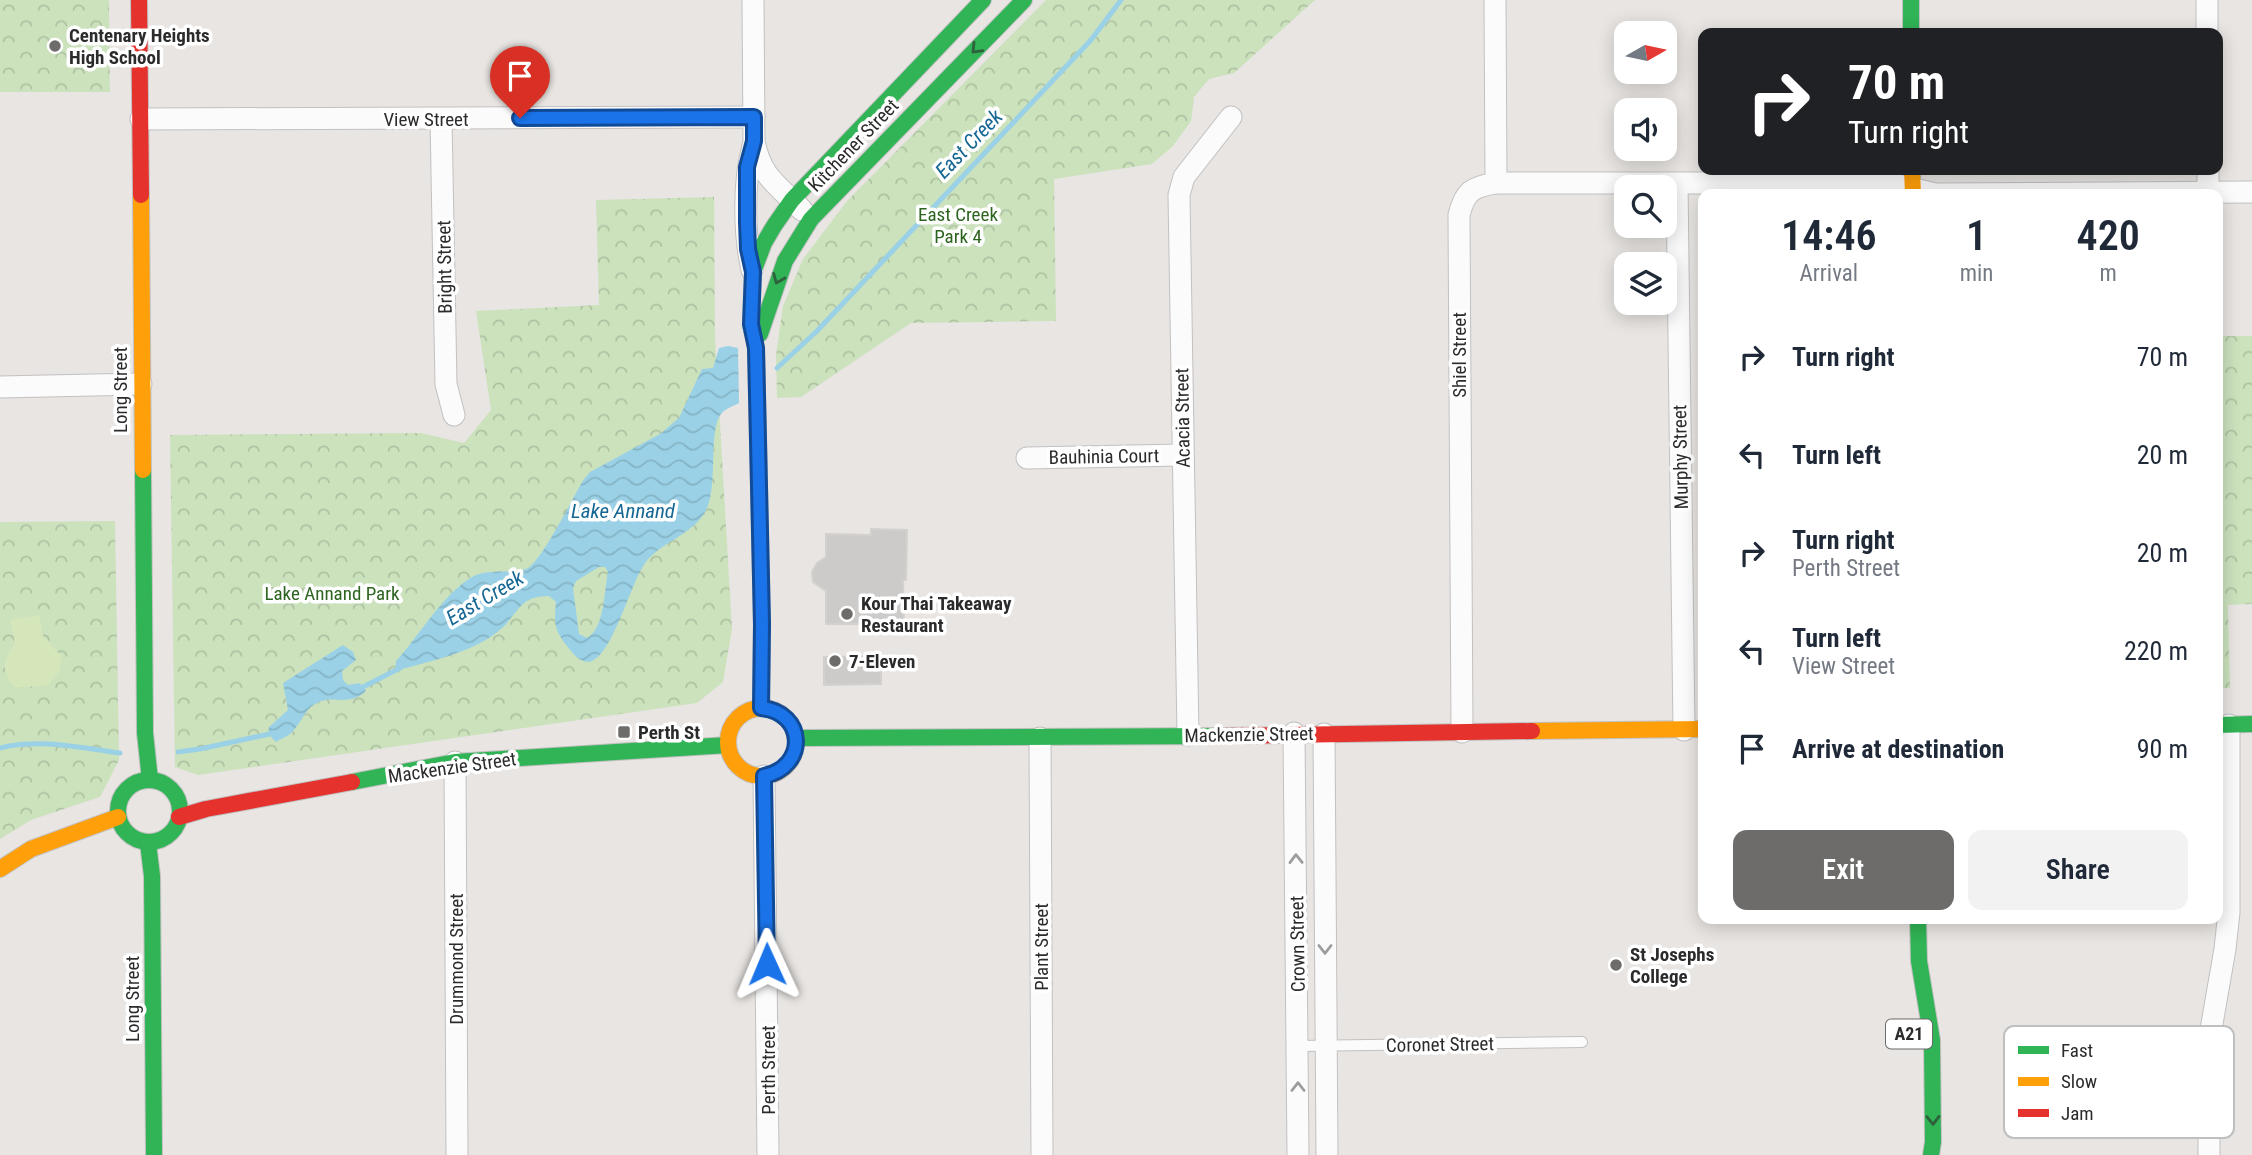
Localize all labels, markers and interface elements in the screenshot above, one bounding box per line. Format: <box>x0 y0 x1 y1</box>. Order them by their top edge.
north arrow <box>1614 21 1676 84</box>
map controls <box>1614 21 1677 315</box>
place label: Centenary Heights High School <box>69 24 210 69</box>
marker: Centenary Heights High School <box>47 38 63 54</box>
one-way arrow <box>972 41 985 54</box>
pin <box>490 46 550 118</box>
text: 70 m <box>1848 54 1945 111</box>
icon: right <box>1733 56 1824 147</box>
icon: arrive <box>501 57 539 95</box>
street label: Kitchener Street <box>803 94 903 196</box>
button: sound <box>1614 98 1677 161</box>
water label: East Creek <box>931 104 1008 183</box>
street label: View Street <box>383 108 469 131</box>
text: Turn right <box>1848 113 1969 151</box>
button: search <box>1614 175 1677 238</box>
park label: East Creek Park 4 <box>918 203 998 248</box>
text: 14:46 <box>1781 211 1877 260</box>
text: 1 <box>1966 211 1987 260</box>
text: 420 <box>2077 211 2140 260</box>
street label: Bright Street <box>432 220 457 314</box>
button: layers <box>1614 252 1677 315</box>
text: Arrival <box>1800 260 1858 287</box>
text: min <box>1960 260 1993 287</box>
text: m <box>2100 260 2117 287</box>
one-way arrow <box>773 272 787 284</box>
street label: Shiel Street <box>1448 312 1471 398</box>
icon: right <box>1733 338 1771 376</box>
text: Turn right <box>1792 342 1894 372</box>
text: 70 m <box>2137 342 2188 372</box>
street label: Long Street <box>109 347 132 433</box>
street label: Acacia Street <box>1170 368 1195 468</box>
street label: Murphy Street <box>1668 404 1693 510</box>
icon: left <box>1733 436 1771 474</box>
text: Turn left <box>1792 440 1881 470</box>
text: 20 m <box>2137 440 2188 470</box>
street label: Bauhinia Court <box>1049 444 1159 469</box>
water label: Lake Annand <box>571 499 676 523</box>
text: Turn right <box>1792 525 1894 555</box>
icon: right <box>1733 534 1771 572</box>
text: 20 m <box>2137 538 2188 568</box>
text: Perth Street <box>1792 555 1900 582</box>
water label: East Creek <box>442 565 529 630</box>
park label: Lake Annand Park <box>264 582 400 605</box>
place label: Kour Thai Takeaway Restaurant <box>861 592 1012 637</box>
marker: Kour Thai Takeaway Restaurant <box>839 606 855 622</box>
text: Turn left <box>1792 623 1881 653</box>
icon: left <box>1733 632 1771 670</box>
text: 220 m <box>2124 636 2188 666</box>
place label: 7-Eleven <box>849 650 915 673</box>
marker: 7-Eleven <box>827 653 843 669</box>
text: View Street <box>1792 653 1895 680</box>
place label: Perth St <box>638 721 700 744</box>
street label: Mackenzie Street <box>1184 722 1314 747</box>
marker: Perth St <box>616 724 632 740</box>
icon: arrive <box>1733 730 1771 768</box>
text: Arrive at destination <box>1792 734 2004 764</box>
text: 90 m <box>2137 734 2188 764</box>
street label: Mackenzie Street <box>386 747 518 788</box>
button: Exit <box>1733 830 1954 910</box>
button: Share <box>1968 830 2188 910</box>
one-way arrow <box>1288 854 1304 864</box>
street label: Drummond Street <box>445 893 468 1025</box>
street label: Crown Street <box>1285 896 1310 992</box>
street label: Plant Street <box>1030 903 1053 991</box>
position arrow <box>730 927 804 1001</box>
place label: St Josephs College <box>1630 943 1714 988</box>
one-way arrow <box>1317 944 1333 955</box>
street label: Long Street <box>121 956 144 1042</box>
marker: St Josephs College <box>1608 957 1624 973</box>
road number: A21 <box>1886 1020 1932 1049</box>
street label: Perth Street <box>757 1025 780 1115</box>
legend <box>2004 1026 2234 1138</box>
street label: Coronet Street <box>1386 1032 1494 1057</box>
text: Fast <box>2061 1039 2093 1062</box>
text: Slow <box>2061 1070 2097 1093</box>
one-way arrow <box>1290 1081 1306 1092</box>
text: Jam <box>2061 1102 2094 1125</box>
one-way arrow <box>1925 1115 1941 1126</box>

